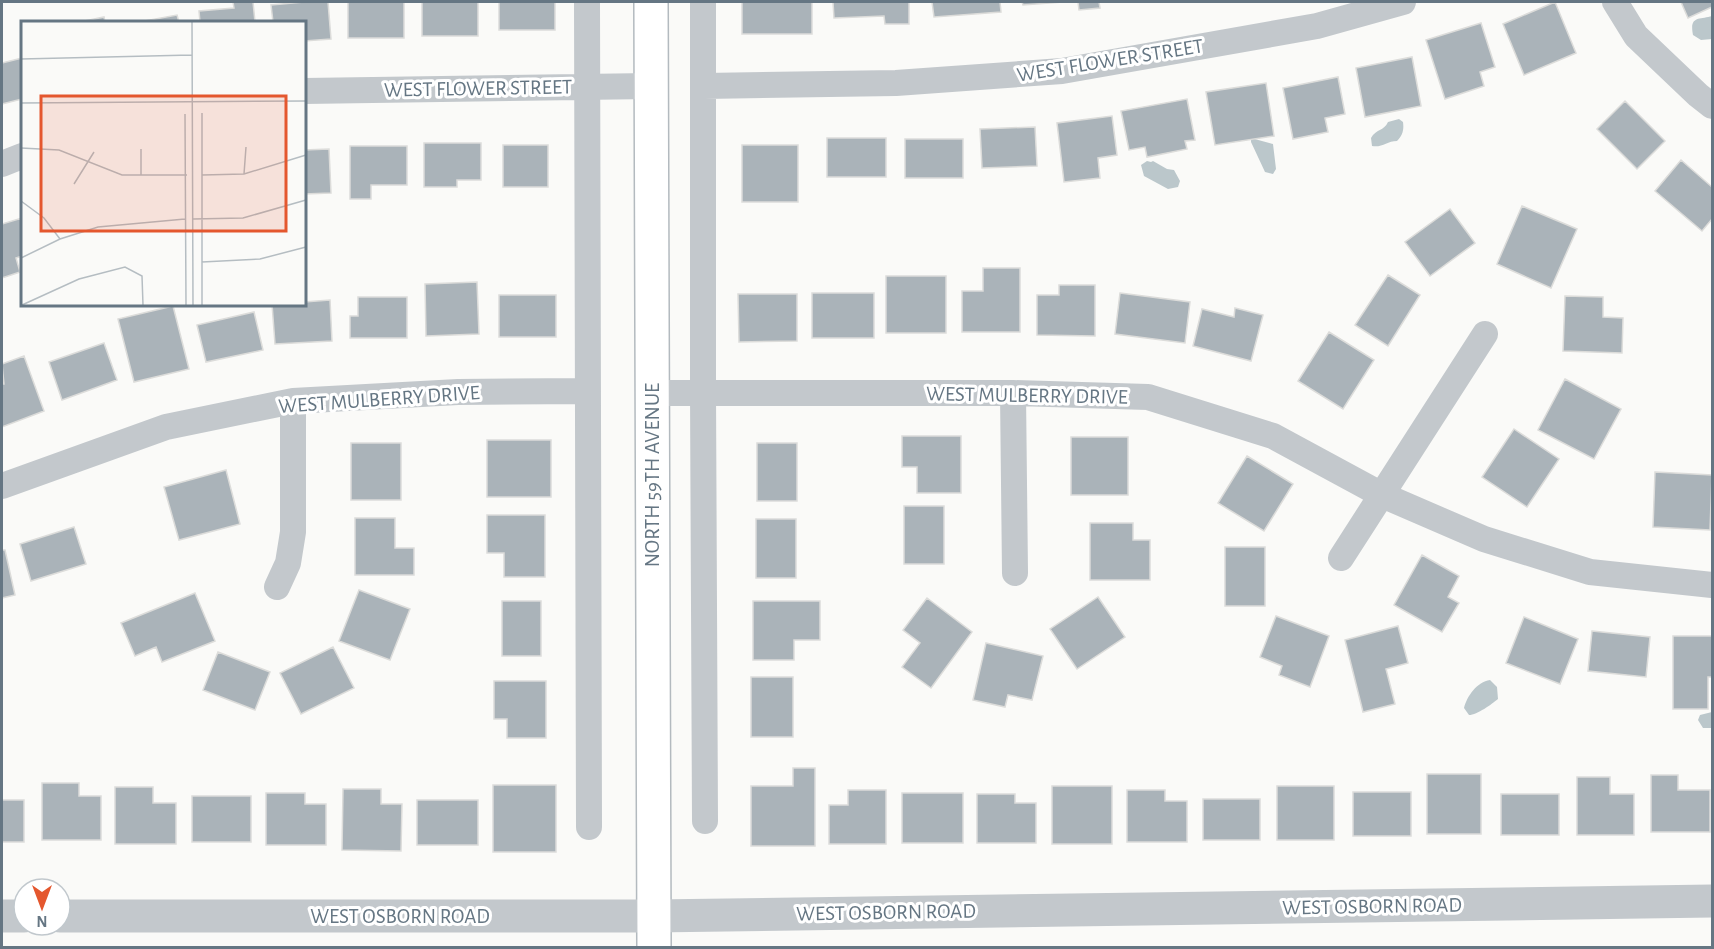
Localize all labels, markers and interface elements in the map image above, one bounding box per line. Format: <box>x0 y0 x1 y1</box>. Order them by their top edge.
inset map <box>21 21 306 306</box>
street label: WEST FLOWER STREET <box>1015 35 1205 86</box>
street label: WEST FLOWER STREET <box>384 76 572 101</box>
street label: WEST MULBERRY DRIVE <box>278 382 480 417</box>
street label: NORTH 59TH AVENUE <box>642 383 663 567</box>
street label: WEST MULBERRY DRIVE <box>926 383 1128 408</box>
north arrow <box>12 877 72 937</box>
street label: WEST OSBORN ROAD <box>1282 894 1462 919</box>
street label: WEST OSBORN ROAD <box>796 900 976 925</box>
street label: WEST OSBORN ROAD <box>310 906 490 927</box>
text: N <box>36 913 48 929</box>

